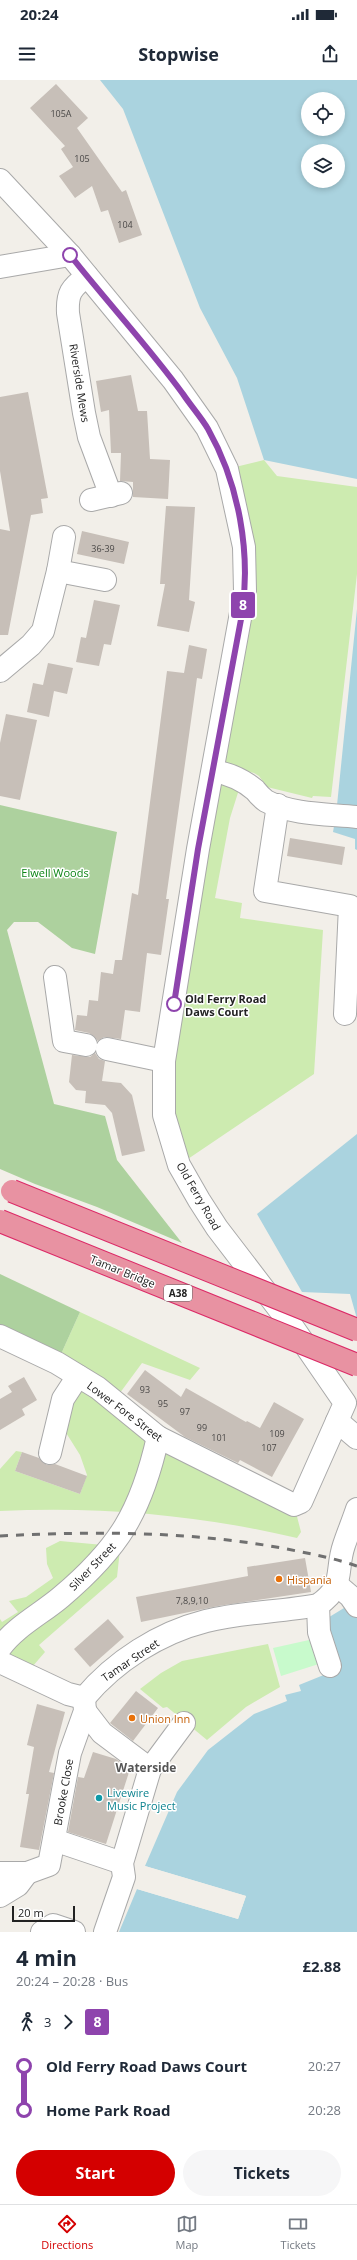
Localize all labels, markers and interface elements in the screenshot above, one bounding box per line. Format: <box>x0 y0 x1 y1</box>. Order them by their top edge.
text: 20:24 <box>20 4 59 24</box>
text: Stopwise <box>138 42 219 66</box>
icon: menu <box>16 43 38 65</box>
icon: share <box>319 43 341 65</box>
map controls <box>301 92 345 188</box>
button: locate <box>301 92 345 136</box>
house number: 105A <box>50 107 72 120</box>
button: layers <box>301 144 345 188</box>
house number: 105 <box>74 152 90 165</box>
house number: 104 <box>117 218 133 231</box>
unlabelled marker <box>62 247 78 263</box>
street label: Riverside Mews <box>66 343 94 423</box>
house number: 36-39 <box>91 542 115 555</box>
line badge: 8 <box>230 592 256 618</box>
text: 8 <box>239 595 247 614</box>
park label: Elwell Woods <box>21 865 89 880</box>
place label: Old Ferry Road Daws Court <box>185 991 266 1019</box>
marker: Old Ferry Road Daws Court <box>166 996 182 1012</box>
street label: Old Ferry Road <box>173 1159 225 1233</box>
street label: Tamar Bridge <box>88 1251 158 1291</box>
road number: A38 <box>164 1285 192 1301</box>
street label: Lower Fore Street <box>84 1378 166 1444</box>
house number: 93 <box>140 1383 150 1396</box>
house number: 95 <box>158 1397 168 1410</box>
house number: 97 <box>180 1405 190 1418</box>
house number: 99 <box>197 1421 207 1434</box>
house number: 109 <box>269 1427 285 1440</box>
house number: 101 <box>211 1431 227 1444</box>
house number: 107 <box>261 1441 277 1454</box>
street label: Silver Street <box>65 1539 119 1593</box>
place label: Hispania <box>287 1572 332 1587</box>
marker: Hispania <box>274 1574 284 1584</box>
house number: 7,8,9,10 <box>176 1594 208 1607</box>
street label: Tamar Street <box>98 1635 162 1685</box>
place label: Union Inn <box>140 1711 190 1726</box>
marker: Union Inn <box>127 1713 137 1723</box>
street label: Brooke Close <box>50 1758 76 1826</box>
district label: Waterside <box>116 1759 176 1776</box>
place label: Livewire Music Project <box>107 1785 176 1813</box>
marker: Livewire Music Project <box>94 1793 104 1803</box>
scale bar <box>12 1904 75 1923</box>
text: 20 m <box>18 1905 44 1920</box>
text: 4 min <box>16 1942 77 1972</box>
text: £2.88 <box>302 1956 341 1976</box>
text: 20:24 – 20:28 · Bus <box>16 1972 128 1990</box>
icon: walk <box>16 2011 38 2033</box>
icon: forward <box>57 2011 79 2033</box>
text: 8 <box>93 2012 101 2031</box>
text: 3 <box>44 2013 51 2031</box>
text: Old Ferry Road Daws Court <box>46 2056 247 2076</box>
text: 20:27 <box>308 2057 341 2075</box>
text: Home Park Road <box>46 2100 170 2120</box>
text: 20:28 <box>308 2101 341 2119</box>
button: Start <box>16 2150 175 2196</box>
button: Tickets <box>183 2150 341 2196</box>
tab: Directions <box>41 2213 93 2252</box>
tab: Map <box>176 2213 198 2252</box>
tab: Tickets <box>281 2213 316 2252</box>

